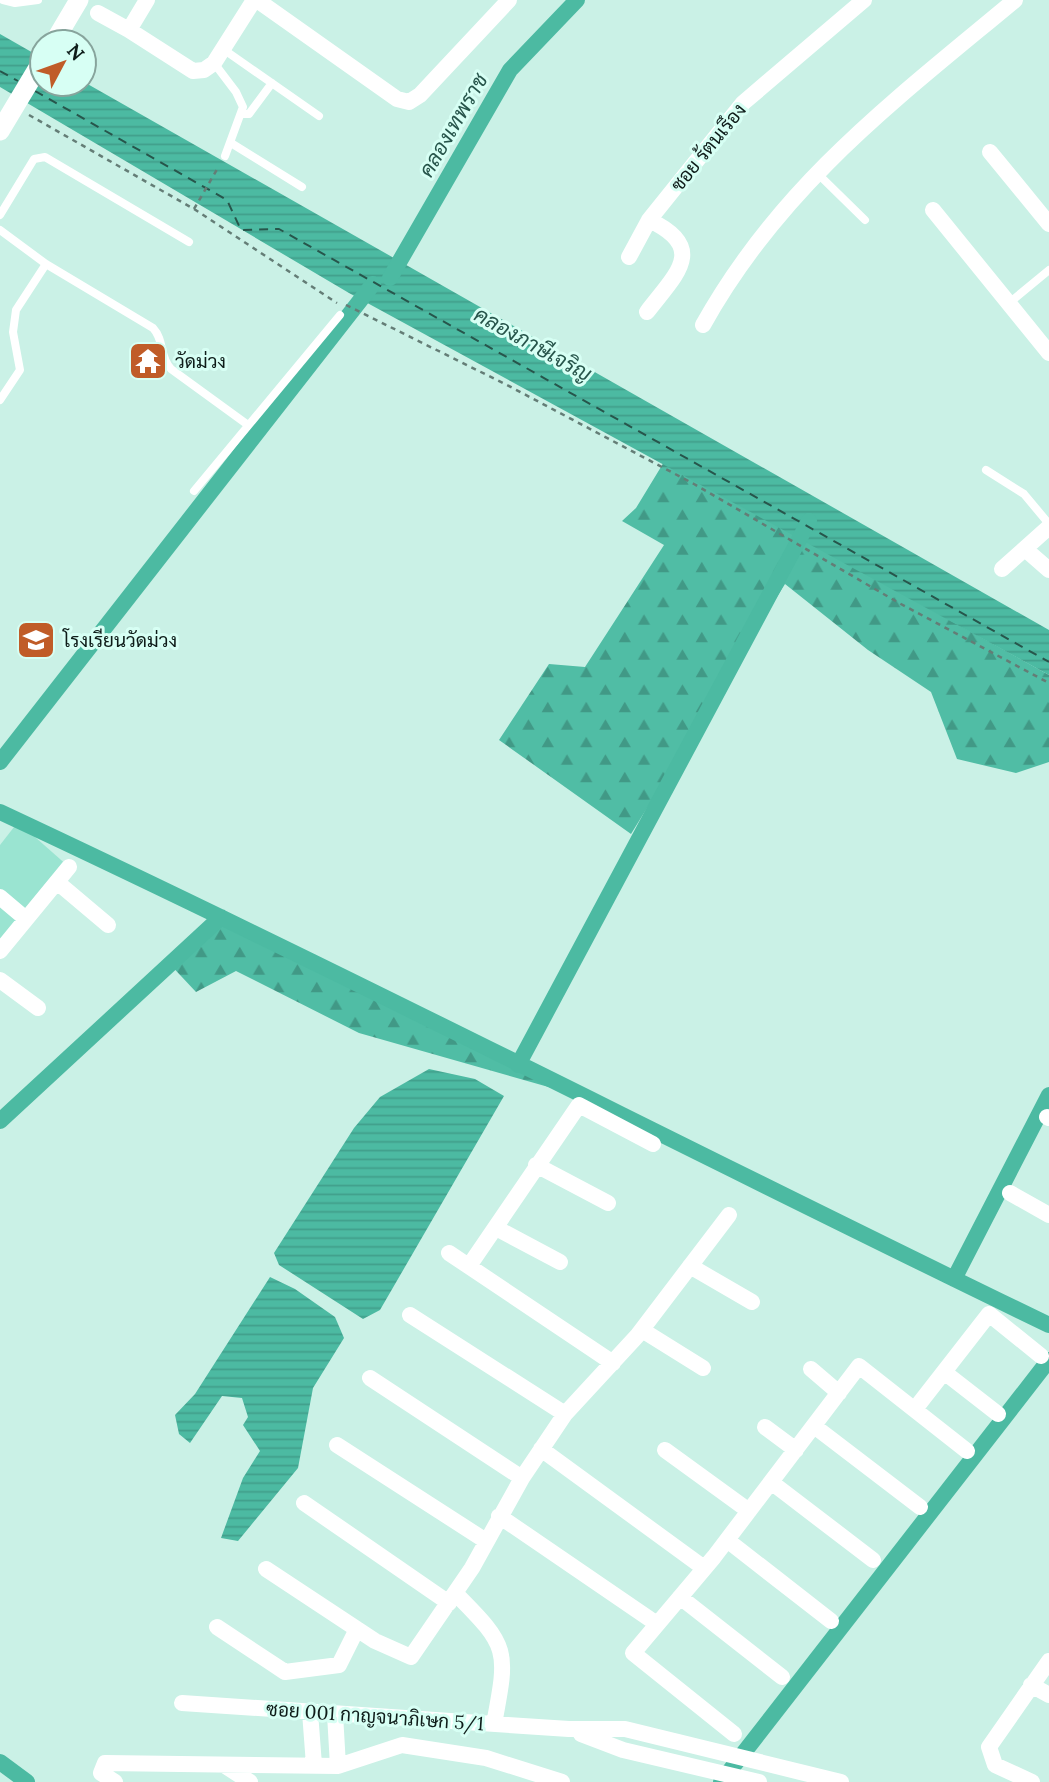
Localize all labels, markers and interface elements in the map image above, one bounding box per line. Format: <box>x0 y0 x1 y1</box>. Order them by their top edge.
north arrow <box>28 28 98 98</box>
text: N <box>62 38 90 65</box>
water label: คลองเทพราช <box>413 67 494 182</box>
street label: ซอย ร้ตนเรึอง <box>665 98 751 196</box>
water label: คลองภาษีเจริญ <box>470 301 597 388</box>
temple icon: วัดม่วง <box>127 340 169 382</box>
place label: วัดม่วง <box>175 349 226 373</box>
school or university icon: โรงเรียนวัดม่วง <box>15 619 57 661</box>
place label: โรงเรียนวัดม่วง <box>62 628 177 652</box>
street label: ซอย 001 กาญจนาภิเษก 5/1 <box>265 1696 485 1737</box>

